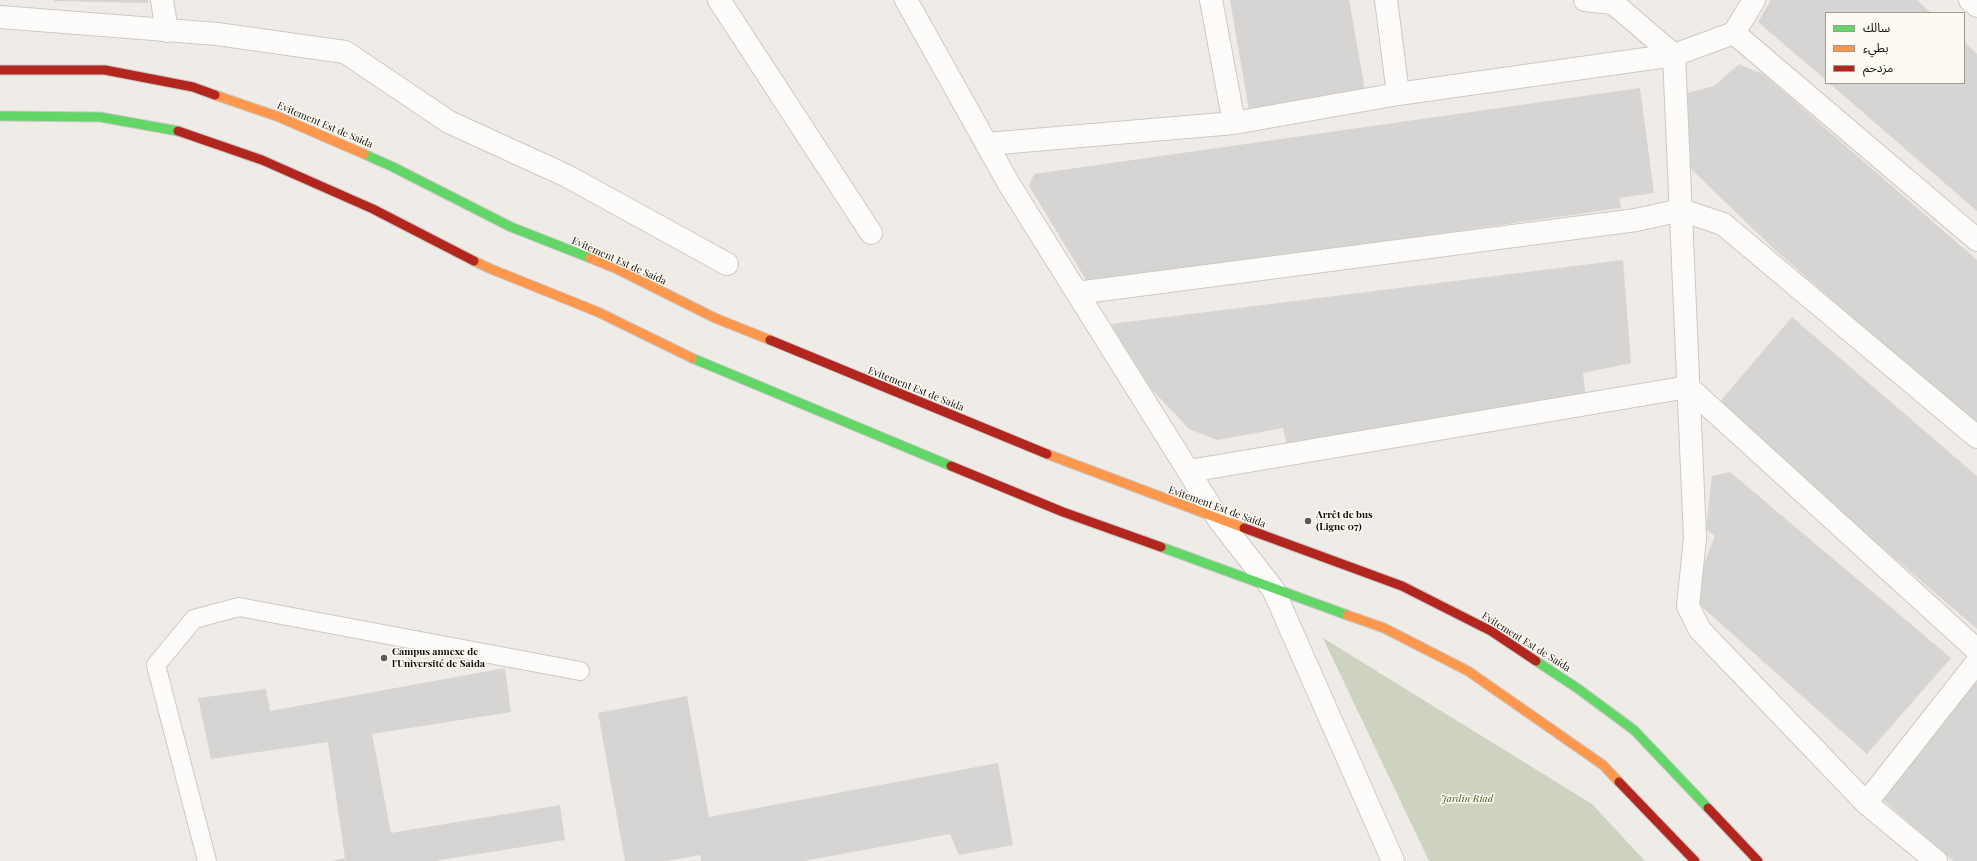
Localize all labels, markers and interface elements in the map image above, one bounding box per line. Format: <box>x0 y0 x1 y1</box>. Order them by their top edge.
legend <box>1825 12 1965 84</box>
text: سالك <box>1863 19 1890 35</box>
text: بطيء <box>1863 39 1889 55</box>
text: مزدحم <box>1863 59 1893 75</box>
street label: Evitement Est de Saida <box>275 99 375 151</box>
street label: Evitement Est de Saida <box>570 235 668 287</box>
street label: Evitement Est de Saida <box>866 364 966 414</box>
street label: Evitement Est de Saida <box>1167 484 1267 530</box>
place label: Arrêt de bus (Ligne 07) <box>1316 509 1373 532</box>
marker: Arrêt de bus (Ligne 07) <box>1303 516 1313 526</box>
street label: Evitement Est de Saida <box>1479 610 1573 674</box>
place label: Campus annexe de l'Université de Saida <box>392 646 485 670</box>
marker: Campus annexe de l'Université de Saida <box>379 653 389 663</box>
park label: Jardin Riad <box>1441 793 1493 805</box>

